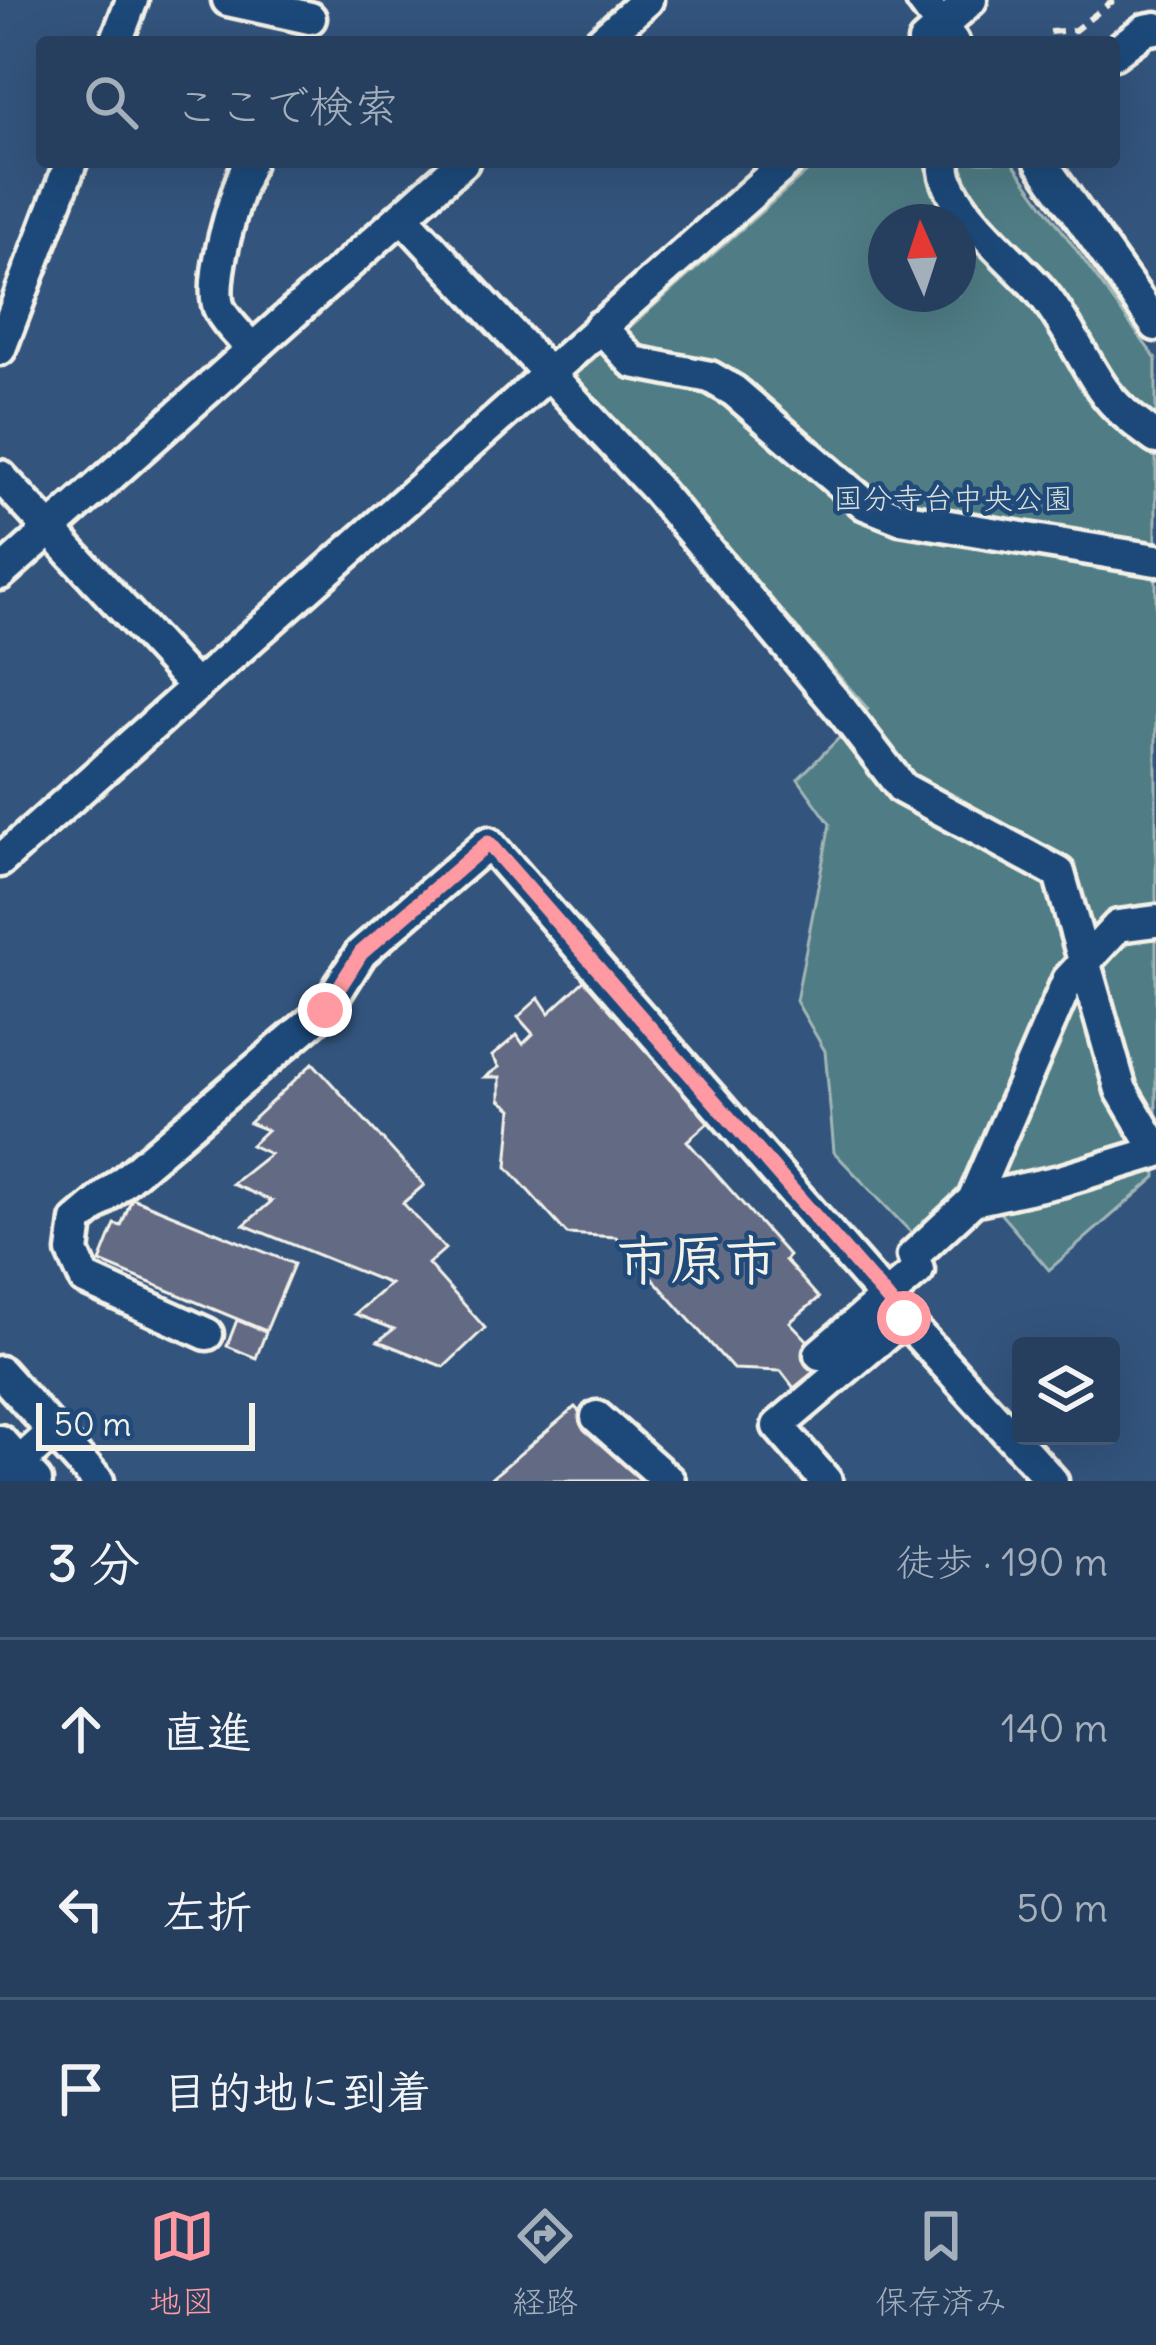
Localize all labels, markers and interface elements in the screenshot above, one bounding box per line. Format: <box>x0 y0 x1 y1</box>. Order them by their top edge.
search box <box>36 36 1120 168</box>
icon: search <box>78 69 144 135</box>
text: ここで検索 <box>174 78 399 134</box>
north arrow <box>868 204 976 312</box>
park label: 国分寺台中央公園 <box>833 479 1073 517</box>
route end <box>298 983 352 1037</box>
district label: 市原市 <box>616 1226 778 1294</box>
route start <box>877 1291 931 1345</box>
map controls <box>1012 1337 1120 1445</box>
button: layers <box>1012 1337 1120 1445</box>
scale bar <box>36 1397 255 1450</box>
text: 50 m <box>54 1403 131 1445</box>
text: 3 分 <box>48 1531 140 1595</box>
text: 徒歩 · 190 m <box>896 1538 1108 1587</box>
icon: ahead <box>48 1696 114 1762</box>
text: 直進 <box>162 1704 252 1760</box>
text: 140 m <box>1001 1704 1108 1753</box>
icon: left <box>48 1876 114 1942</box>
text: 左折 <box>162 1884 252 1940</box>
text: 50 m <box>1016 1884 1108 1933</box>
icon: arrive <box>48 2056 114 2122</box>
text: 目的地に到着 <box>162 2064 432 2120</box>
tab: 地図 <box>149 2203 215 2323</box>
tab: 経路 <box>512 2203 578 2323</box>
tab: 保存済み <box>875 2203 1007 2323</box>

